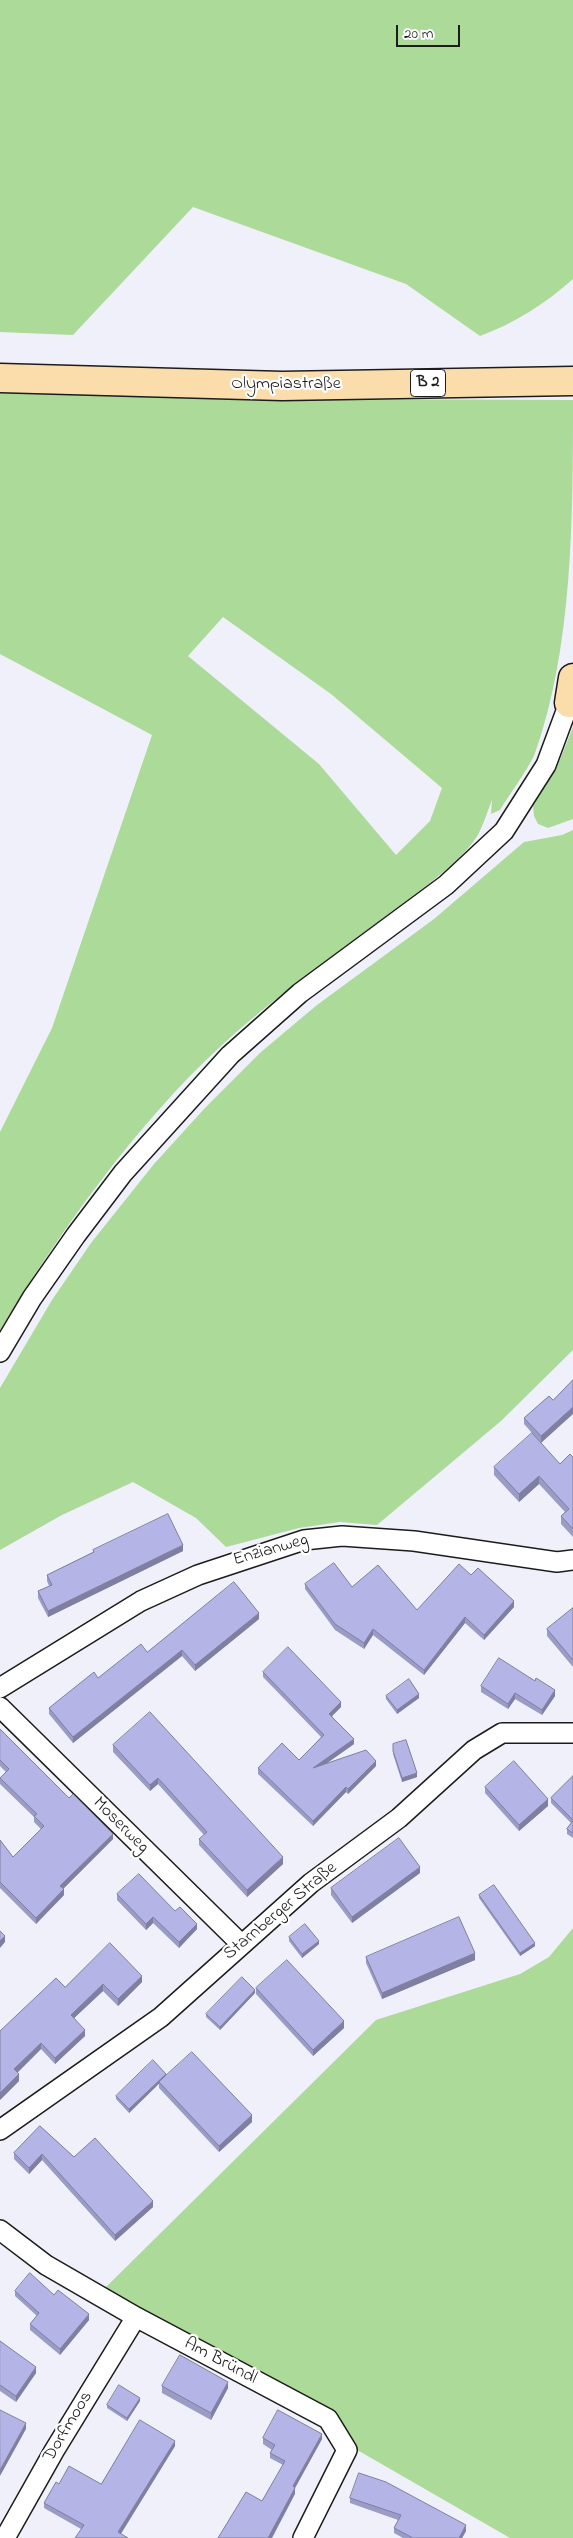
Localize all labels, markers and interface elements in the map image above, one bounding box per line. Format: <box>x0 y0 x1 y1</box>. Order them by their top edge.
scale bar <box>398 15 462 47</box>
text: 20 m <box>404 23 433 45</box>
road number: B 2 <box>410 369 446 396</box>
street label: Olympiastraße <box>231 374 341 396</box>
street label: Enzianweg <box>231 1530 311 1572</box>
street label: Moserweg <box>87 1793 153 1859</box>
street label: Starnberger Straße <box>220 1858 342 1966</box>
street label: Am Bründl <box>180 2334 260 2390</box>
street label: Dorfmoos <box>40 2388 98 2466</box>

